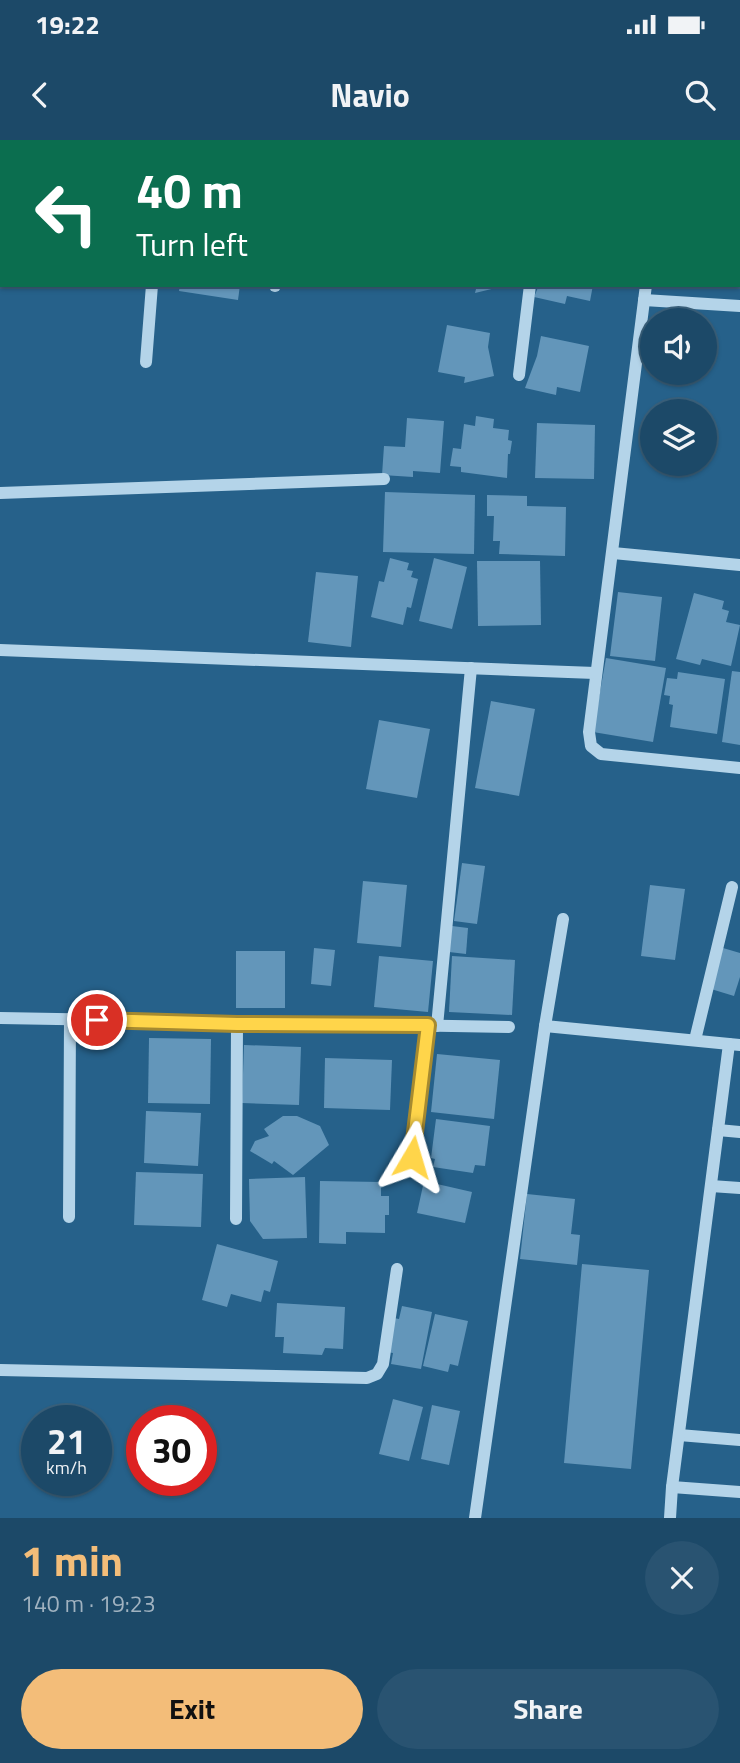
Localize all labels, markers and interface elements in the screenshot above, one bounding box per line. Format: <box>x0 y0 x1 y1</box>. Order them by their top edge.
text: 19:22 <box>35 5 100 44</box>
text: Navio <box>330 71 410 119</box>
icon: back <box>21 76 59 114</box>
icon: search <box>681 76 719 114</box>
text: 40 m <box>136 152 243 227</box>
icon: left <box>21 168 112 259</box>
text: Turn left <box>136 220 248 268</box>
map controls <box>640 308 717 476</box>
button: sound <box>640 308 717 385</box>
button: layers <box>640 399 717 476</box>
pin <box>67 990 127 1050</box>
icon: arrive <box>78 1001 116 1039</box>
position arrow <box>375 1120 449 1194</box>
speed limit sign: 30 <box>126 1405 217 1496</box>
text: 21 <box>47 1414 86 1468</box>
text: km/h <box>46 1454 87 1481</box>
text: 1 min <box>21 1528 123 1592</box>
button: close <box>645 1541 719 1615</box>
text: 140 m · 19:23 <box>21 1586 156 1621</box>
button: Exit <box>21 1669 363 1749</box>
button: Share <box>377 1669 719 1749</box>

